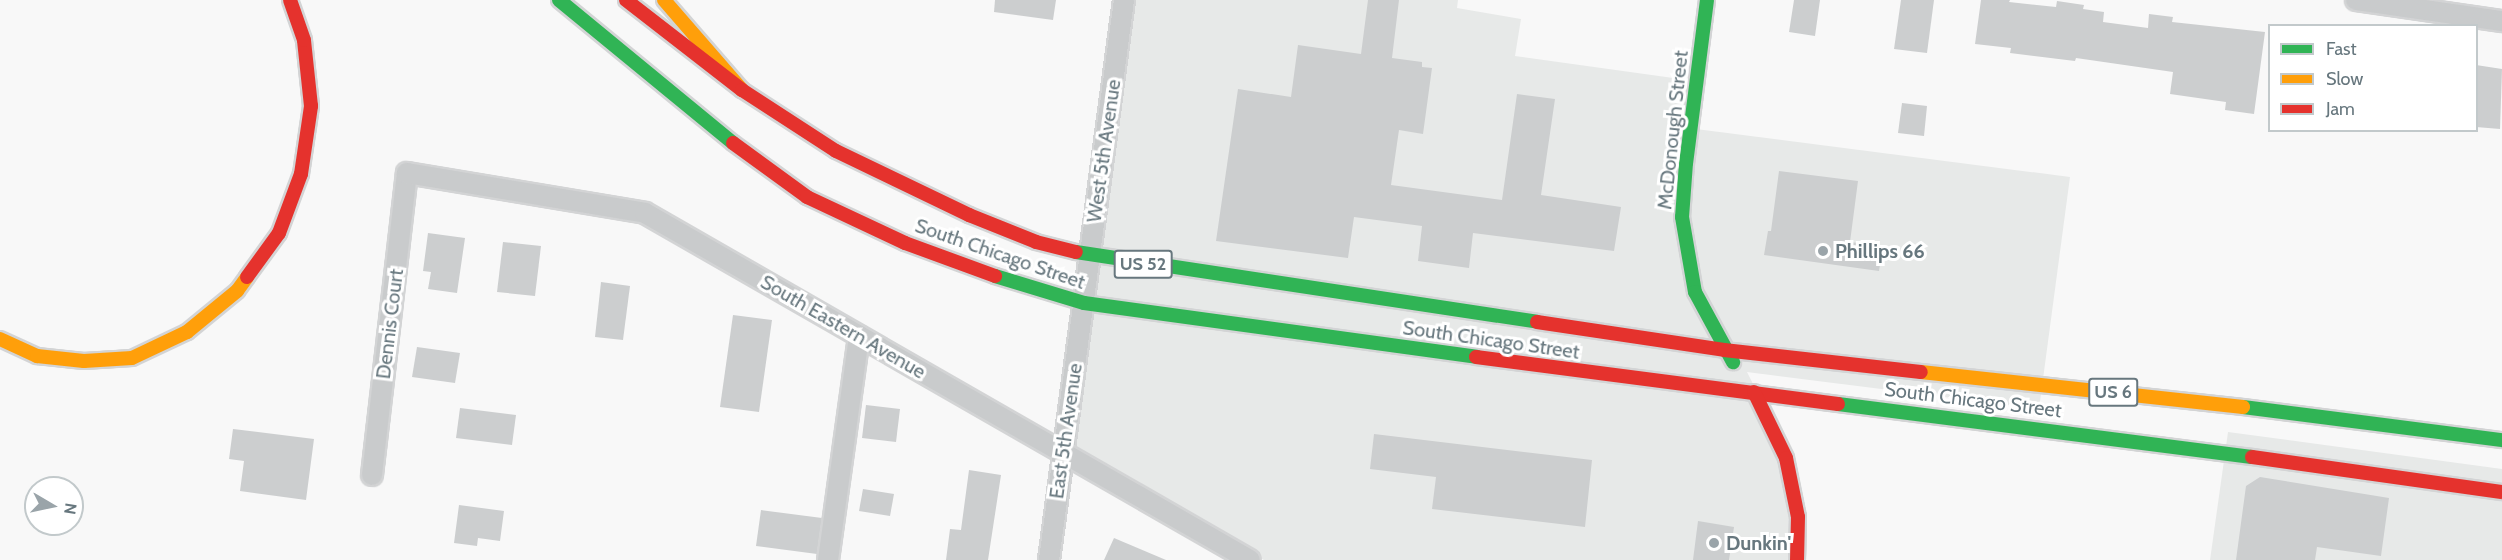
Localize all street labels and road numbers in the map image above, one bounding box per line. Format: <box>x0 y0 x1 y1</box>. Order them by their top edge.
street label: McDonough Street <box>1653 49 1693 211</box>
street label: West 5th Avenue <box>1082 78 1126 224</box>
street label: South Chicago Street <box>912 214 1088 294</box>
road number: US 52 <box>1113 249 1173 279</box>
street label: Dennis Court <box>371 268 409 380</box>
street label: South Eastern Avenue <box>756 270 930 384</box>
street label: South Chicago Street <box>1401 316 1581 364</box>
street label: East 5th Avenue <box>1045 362 1087 500</box>
street label: South Chicago Street <box>1883 377 2063 423</box>
road number: US 6 <box>2088 377 2138 407</box>

